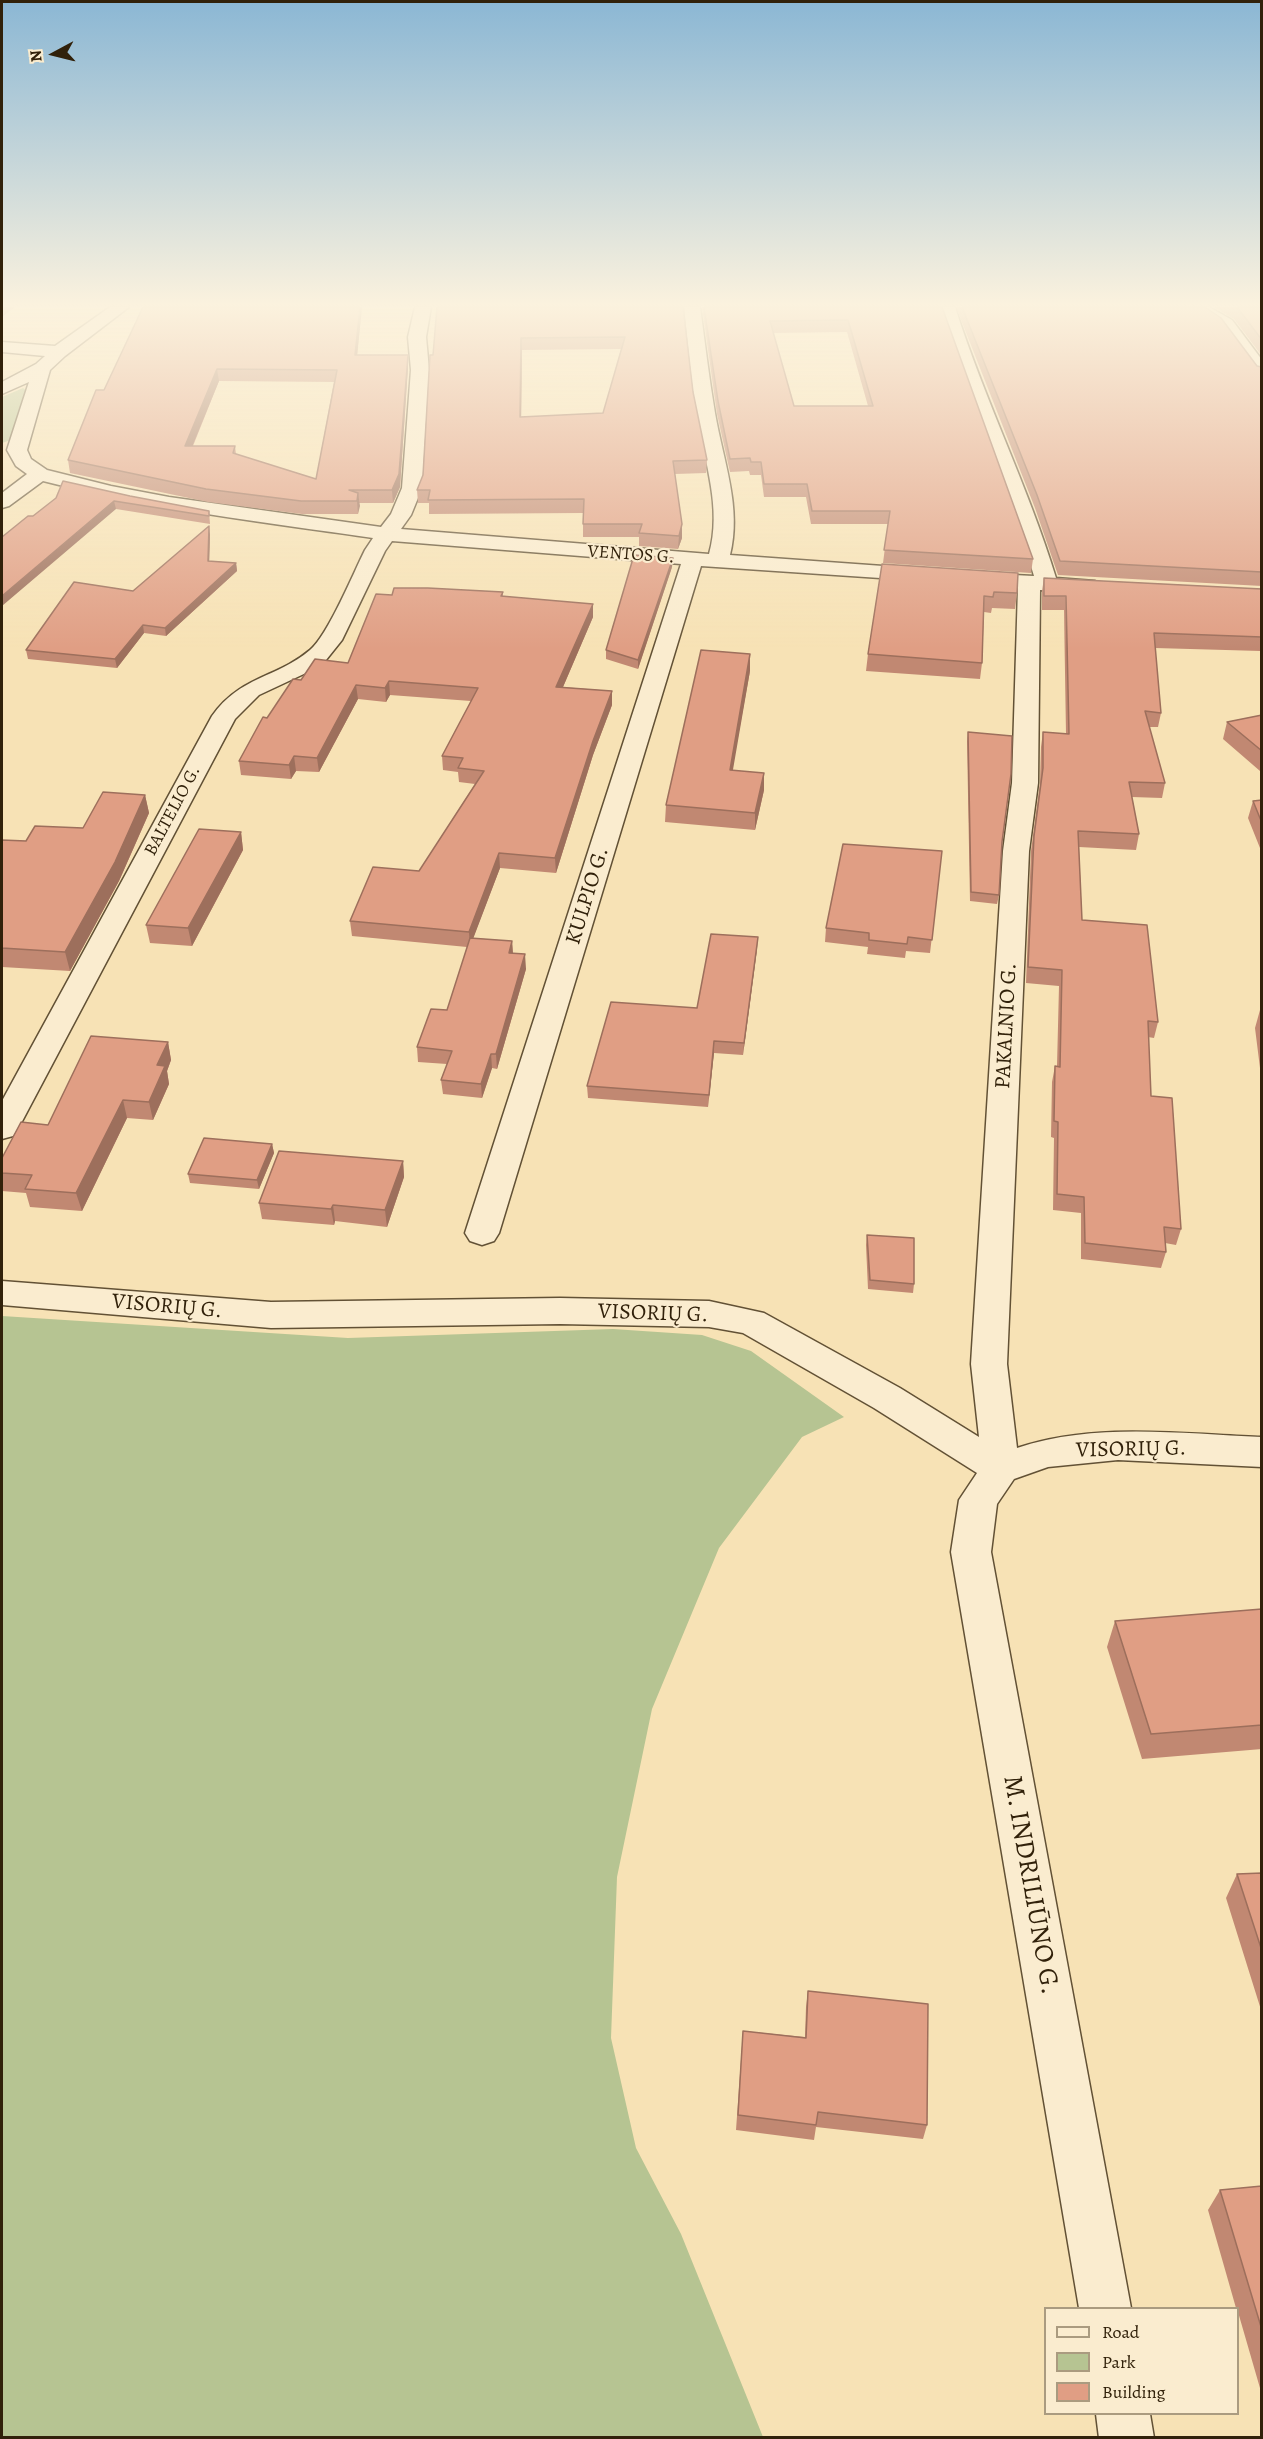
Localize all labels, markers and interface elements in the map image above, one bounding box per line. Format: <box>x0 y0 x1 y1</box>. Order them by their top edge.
north arrow <box>24 24 84 84</box>
text: N <box>25 49 48 63</box>
street label: VENTOS G. <box>587 541 675 569</box>
street label: BALTELIO G. <box>140 762 206 860</box>
street label: KULPIO G. <box>561 844 615 948</box>
street label: PAKALNIO G. <box>991 962 1023 1090</box>
street label: VISORIŲ G. <box>111 1289 223 1325</box>
street label: VISORIŲ G. <box>597 1299 709 1329</box>
street label: VISORIŲ G. <box>1076 1436 1186 1464</box>
street label: M. INDRILIŪNO G. <box>995 1773 1065 1997</box>
legend <box>1044 2307 1239 2415</box>
text: Road <box>1102 2320 1139 2344</box>
text: Park <box>1102 2350 1136 2374</box>
text: Building <box>1102 2380 1166 2404</box>

